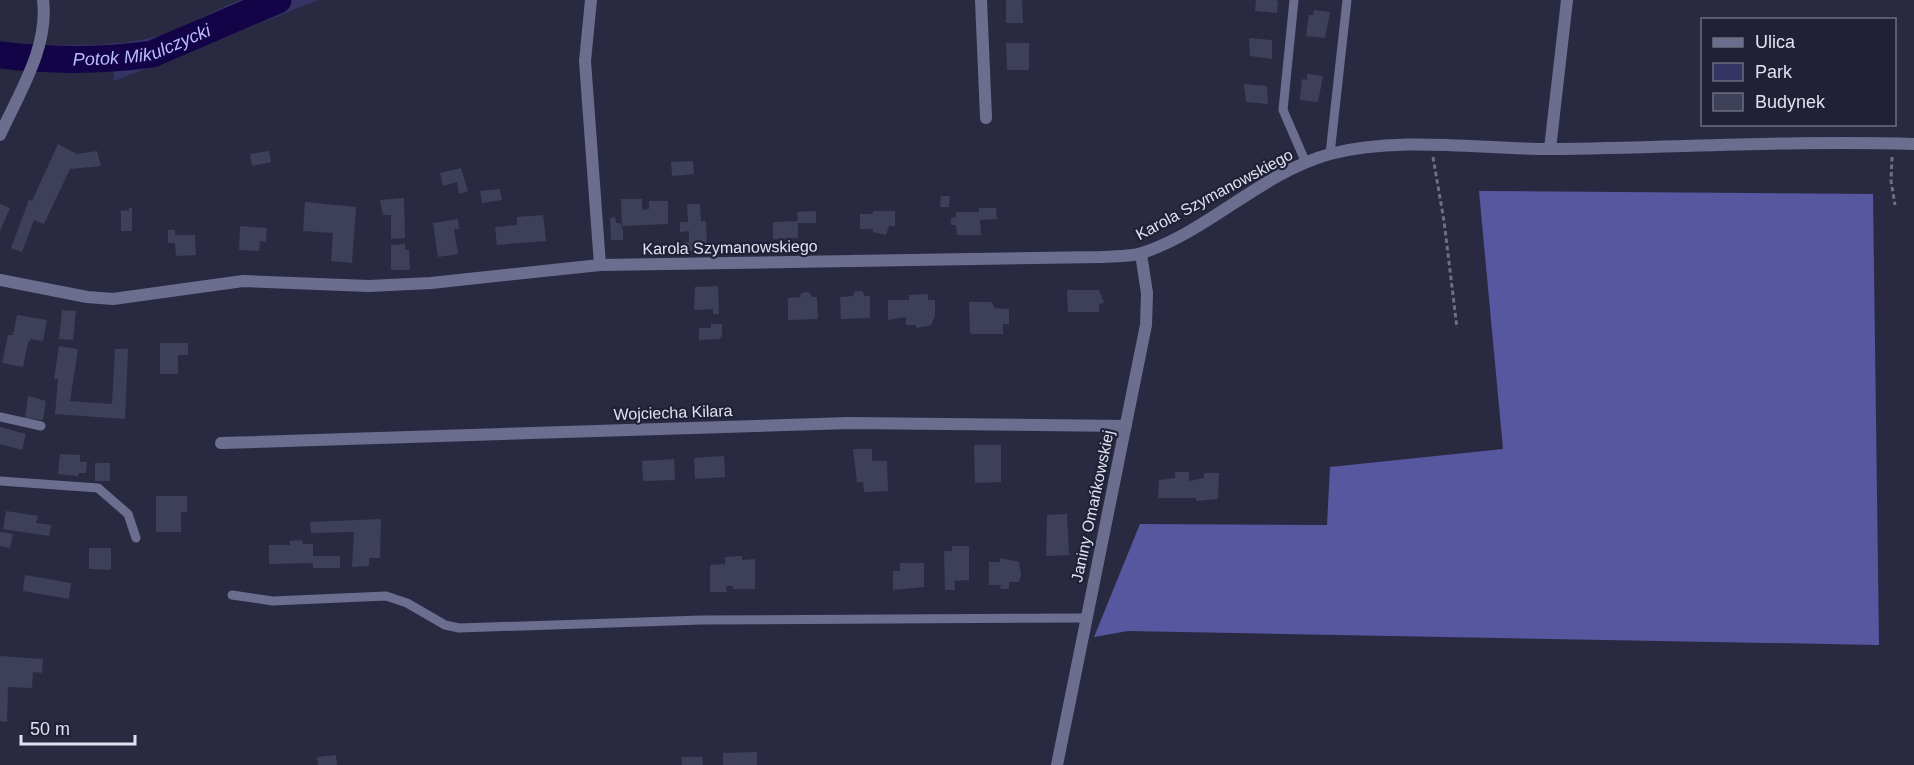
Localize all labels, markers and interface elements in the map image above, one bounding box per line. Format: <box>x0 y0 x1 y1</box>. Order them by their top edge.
legend <box>1701 18 1896 126</box>
water label: Potok Mikulczycki <box>73 20 214 69</box>
text: Ulica <box>1755 32 1796 52</box>
text: Park <box>1755 62 1793 82</box>
text: Budynek <box>1755 92 1826 112</box>
street label: Karola Szymanowskiego <box>1133 146 1296 243</box>
street label: Karola Szymanowskiego <box>642 237 818 258</box>
street label: Wojciecha Kilara <box>613 402 733 423</box>
street label: Janiny Omańkowskiej <box>1068 429 1117 584</box>
scale bar <box>21 708 135 746</box>
text: 50 m <box>30 719 70 739</box>

